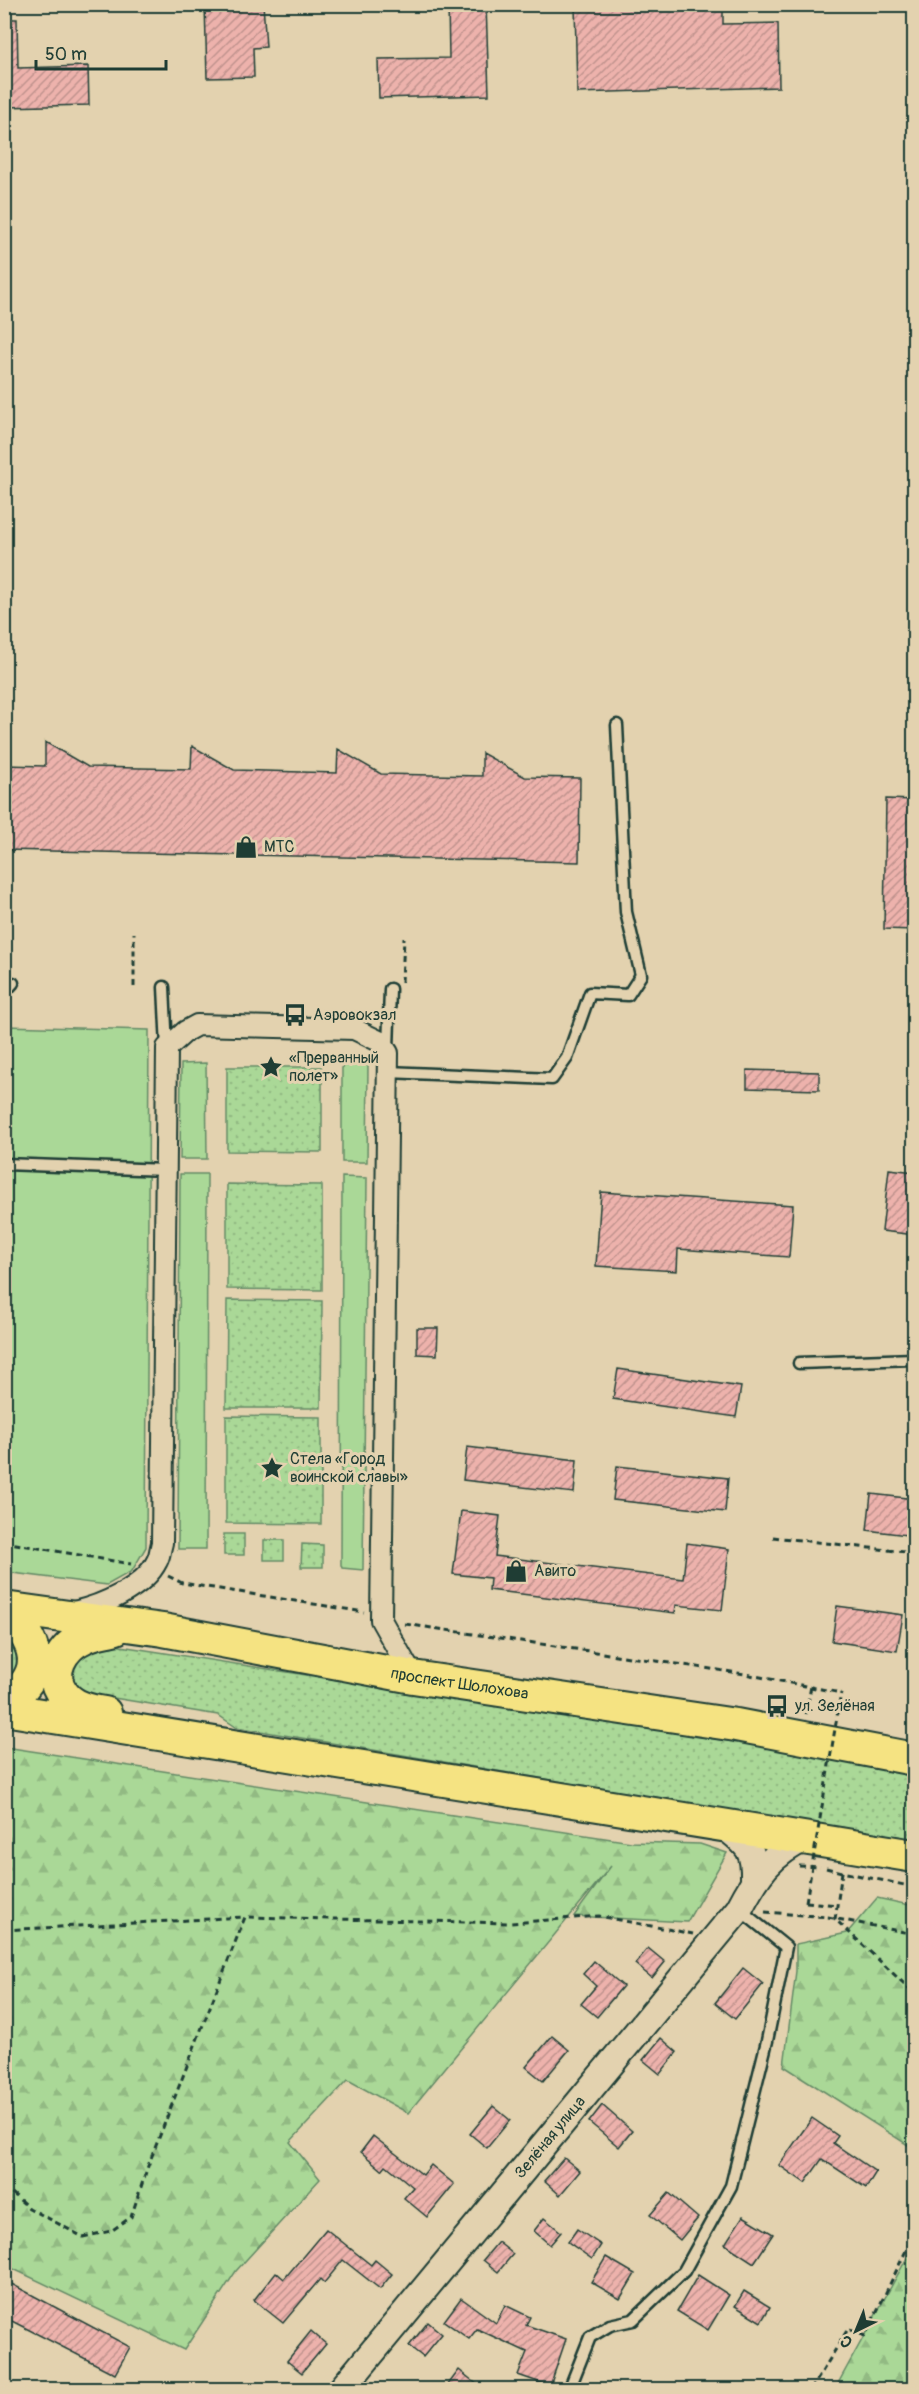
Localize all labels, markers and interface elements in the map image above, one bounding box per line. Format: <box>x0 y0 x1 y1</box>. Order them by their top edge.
scale bar <box>36 33 166 71</box>
text: 50 m <box>45 43 87 66</box>
shop icon: МТС <box>233 834 259 860</box>
place label: МТС <box>264 837 294 857</box>
bus stop icon: Аэровокзал <box>282 1002 308 1028</box>
place label: Аэровокзал <box>313 1005 396 1025</box>
place label: «Пpepвaнный пoлeт» <box>289 1048 379 1086</box>
place icon: «Пpepвaнный пoлeт» <box>258 1054 284 1080</box>
place label: Стела «Город воинской славы» <box>290 1449 408 1487</box>
place icon: Стела «Город воинской славы» <box>259 1455 285 1481</box>
shop icon: Авито <box>503 1558 529 1584</box>
place label: Авито <box>534 1561 576 1581</box>
street label: проспект Шолохова <box>389 1663 530 1704</box>
bus stop icon: ул. Зелёная <box>764 1693 790 1719</box>
place label: ул. Зелёная <box>794 1696 875 1716</box>
street label: Зелёная улица <box>510 2092 590 2183</box>
north arrow <box>826 2301 886 2361</box>
text: С <box>836 2330 857 2352</box>

